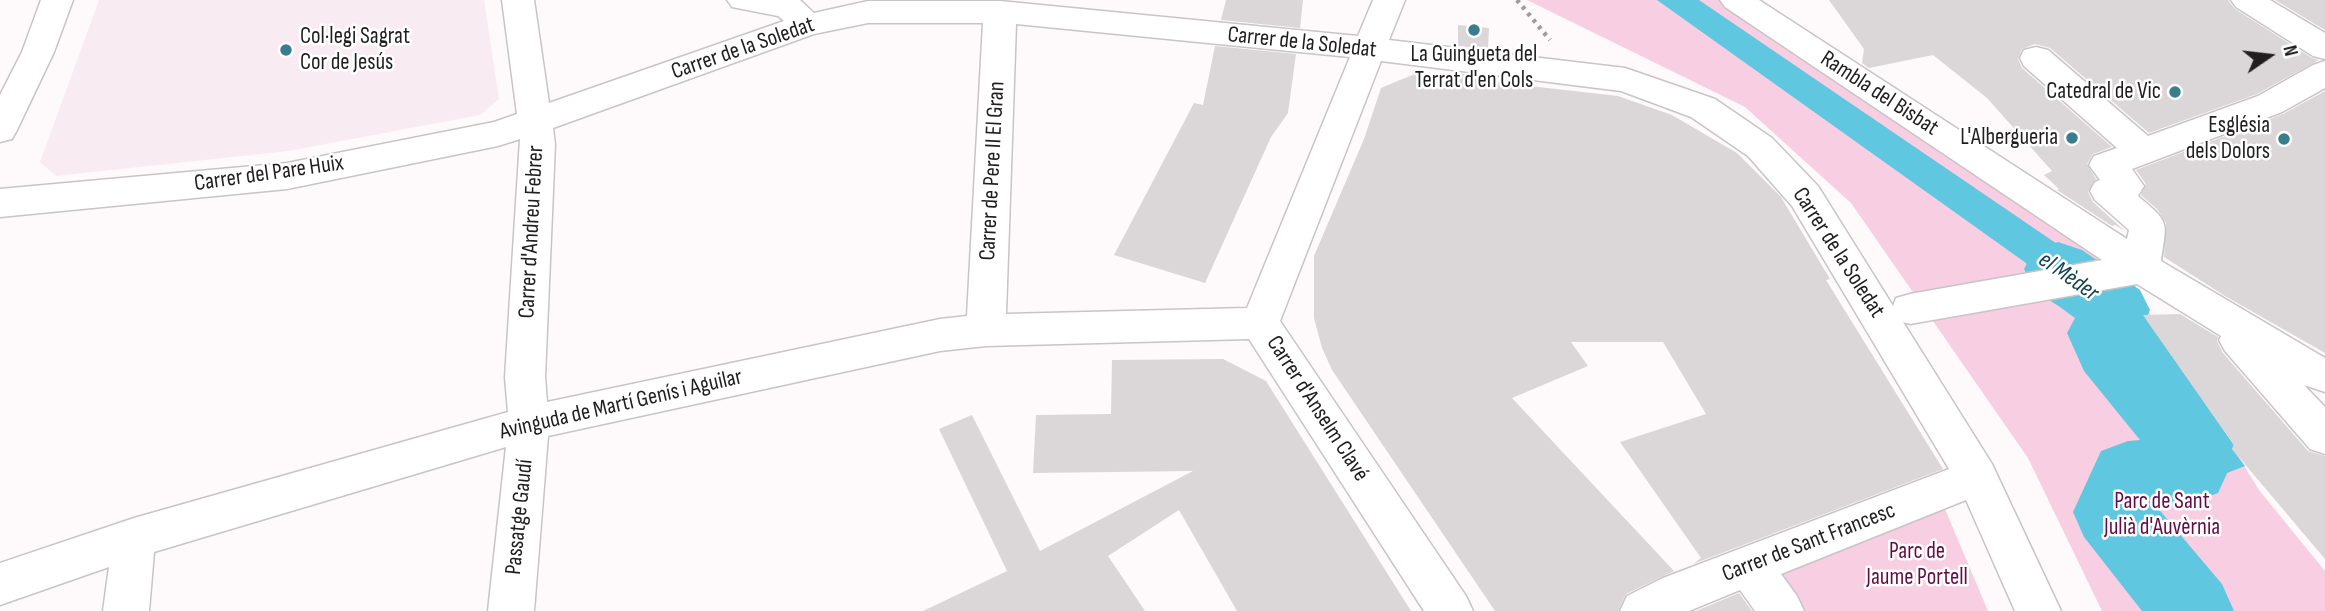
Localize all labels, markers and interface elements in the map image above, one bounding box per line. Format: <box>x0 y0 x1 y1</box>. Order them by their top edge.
street label: Carrer de la Soledat <box>668 12 818 86</box>
street label: Carrer de la Soledat <box>1226 21 1378 65</box>
north arrow <box>2234 21 2304 91</box>
marker: La Guingueta del Terrat d'en Cols <box>1466 22 1482 38</box>
place label: Col·legi Sagrat Cor de Jesús <box>300 23 410 77</box>
place label: La Guingueta del Terrat d'en Cols <box>1411 41 1537 95</box>
marker: Col·legi Sagrat Cor de Jesús <box>278 42 294 58</box>
text: N <box>2277 43 2302 59</box>
street label: Rambla del Bisbat <box>1815 46 1943 142</box>
place label: Catedral de Vic <box>2046 78 2161 106</box>
street label: Carrer de Pere II El Gran <box>975 81 1011 261</box>
marker: Catedral de Vic <box>2167 84 2183 100</box>
place label: Església dels Dolors <box>2186 112 2270 166</box>
place label: L'Albergueria <box>1960 124 2058 152</box>
marker: L'Albergueria <box>2064 130 2080 146</box>
marker: Església dels Dolors <box>2276 131 2292 147</box>
street label: Carrer d'Andreu Febrer <box>514 145 550 319</box>
street label: Carrer del Pare Huix <box>193 150 345 198</box>
street label: Carrer de la Soledat <box>1786 183 1890 323</box>
water label: el Mèder <box>2032 246 2104 308</box>
street label: Carrer d'Anselm Clavé <box>1260 331 1374 487</box>
street label: Avinguda de Martí Genís i Aguilar <box>497 364 745 446</box>
street label: Passatge Gaudí <box>500 458 540 576</box>
park label: Parc de Sant Julià d'Auvèrnia <box>2104 488 2220 542</box>
street label: Carrer de Sant Francesc <box>1719 497 1899 589</box>
park label: Parc de Jaume Portell <box>1866 538 1968 592</box>

